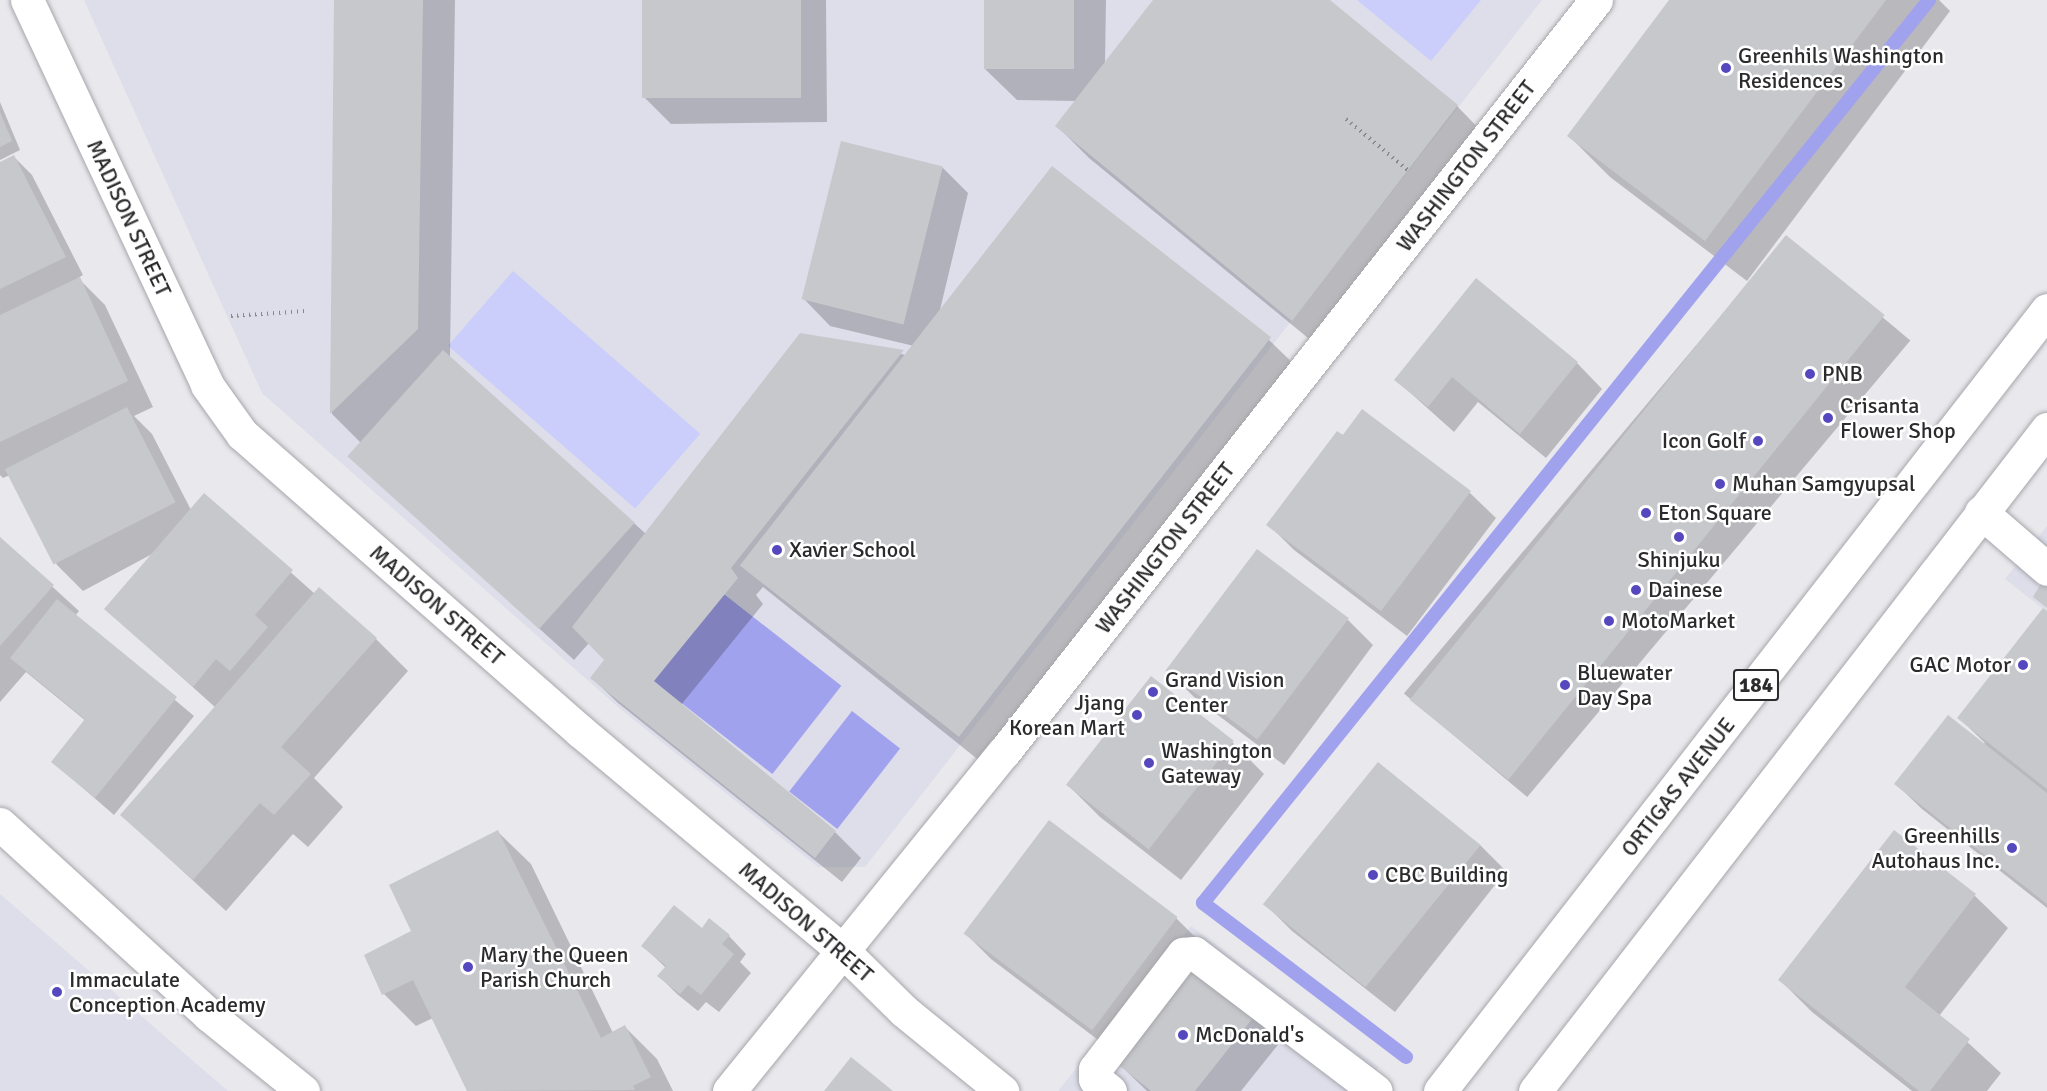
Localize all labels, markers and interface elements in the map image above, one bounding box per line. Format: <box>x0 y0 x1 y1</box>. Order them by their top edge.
place label: Greenhils Washington Residences <box>1738 42 1944 94</box>
marker: Greenhils Washington Residences <box>1719 61 1733 75</box>
street label: WASHINGTON STREET <box>1391 75 1541 257</box>
street label: MADISON STREET <box>81 136 177 300</box>
place label: PNB <box>1822 361 1863 387</box>
marker: PNB <box>1803 367 1817 381</box>
place label: Crisanta Flower Shop <box>1840 392 1956 444</box>
marker: Crisanta Flower Shop <box>1821 411 1835 425</box>
place label: Icon Golf <box>1662 428 1746 454</box>
marker: Icon Golf <box>1751 434 1765 448</box>
street label: WASHINGTON STREET <box>1090 457 1240 639</box>
place label: Muhan Samgyupsal <box>1732 471 1916 497</box>
marker: Muhan Samgyupsal <box>1713 477 1727 491</box>
place label: Eton Square <box>1658 500 1772 526</box>
marker: Eton Square <box>1639 506 1653 520</box>
marker: Shinjuku <box>1672 530 1686 544</box>
place label: Xavier School <box>789 537 916 563</box>
street label: MADISON STREET <box>364 539 510 671</box>
marker: Xavier School <box>770 543 784 557</box>
place label: Shinjuku <box>1637 547 1721 573</box>
place label: Dainese <box>1648 577 1723 603</box>
marker: Dainese <box>1629 583 1643 597</box>
place label: MotoMarket <box>1621 608 1735 634</box>
marker: MotoMarket <box>1602 614 1616 628</box>
place label: GAC Motor <box>1910 652 2011 678</box>
marker: GAC Motor <box>2016 658 2030 672</box>
place label: Bluewater Day Spa <box>1577 659 1672 710</box>
place label: Grand Vision Center <box>1165 666 1284 718</box>
road number: 184 <box>1732 667 1780 703</box>
marker: Bluewater Day Spa <box>1558 678 1572 692</box>
marker: Grand Vision Center <box>1146 685 1160 699</box>
place label: Jjang Korean Mart <box>1009 689 1125 740</box>
marker: Jjang Korean Mart <box>1130 708 1144 722</box>
street label: ORTIGAS AVENUE <box>1616 712 1740 862</box>
place label: Washington Gateway <box>1161 737 1272 788</box>
marker: Washington Gateway <box>1142 756 1156 770</box>
place label: Greenhills Autohaus Inc. <box>1872 822 2000 873</box>
marker: Greenhills Autohaus Inc. <box>2005 841 2019 855</box>
street label: MADISON STREET <box>733 856 879 988</box>
place label: CBC Building <box>1385 862 1508 888</box>
marker: CBC Building <box>1366 868 1380 882</box>
place label: Mary the Queen Parish Church <box>480 941 629 992</box>
marker: Mary the Queen Parish Church <box>461 960 475 974</box>
place label: Immaculate Conception Academy <box>69 966 265 1017</box>
marker: Immaculate Conception Academy <box>50 985 64 999</box>
place label: McDonald's <box>1195 1022 1304 1048</box>
marker: McDonald's <box>1176 1028 1190 1042</box>

